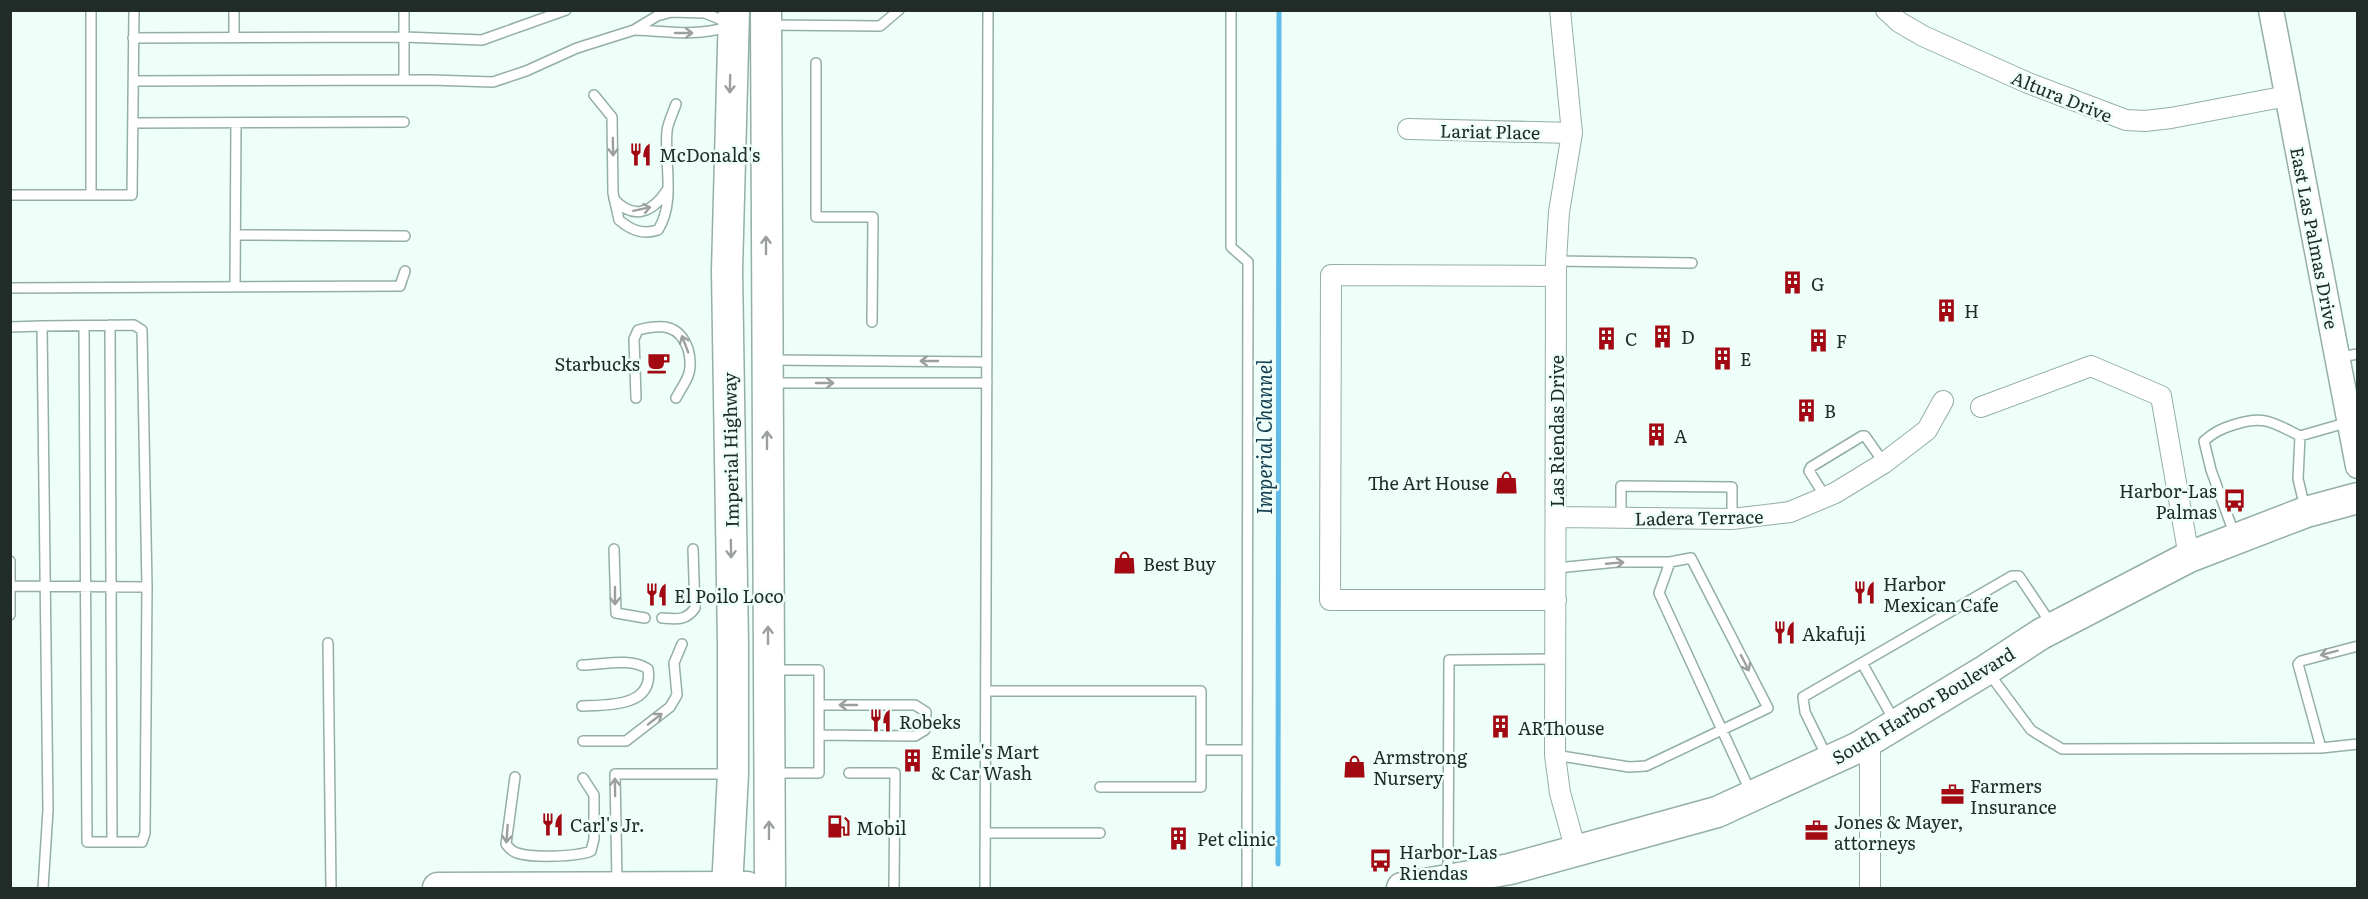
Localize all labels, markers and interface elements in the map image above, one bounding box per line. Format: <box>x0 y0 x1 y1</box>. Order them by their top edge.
one-way arrow <box>674 27 694 39</box>
street label: Altura Drive <box>2007 64 2117 128</box>
one-way arrow <box>725 73 736 93</box>
street label: Lariat Place <box>1440 117 1540 145</box>
one-way arrow <box>607 136 619 156</box>
restaurant icon: McDonald's <box>628 141 654 167</box>
place label: McDonald's <box>659 141 760 168</box>
street label: East Las Palmas Drive <box>2284 145 2346 331</box>
one-way arrow <box>632 203 651 214</box>
one-way arrow <box>760 235 772 255</box>
building icon: G <box>1780 270 1806 296</box>
place label: G <box>1811 270 1825 297</box>
building icon: H <box>1933 297 1959 323</box>
place label: H <box>1964 297 1979 324</box>
building icon: D <box>1650 323 1676 349</box>
place label: D <box>1681 323 1695 350</box>
building icon: C <box>1594 325 1620 351</box>
place label: C <box>1625 325 1638 352</box>
building icon: F <box>1805 327 1831 353</box>
place label: F <box>1836 327 1847 354</box>
one-way arrow <box>679 335 690 354</box>
building icon: E <box>1709 345 1735 371</box>
place label: E <box>1740 345 1751 372</box>
place label: Starbucks <box>554 350 640 377</box>
cafe icon: Starbucks <box>645 350 671 376</box>
one-way arrow <box>919 355 939 367</box>
street label: Las Riendas Drive <box>1543 355 1570 507</box>
water label: Imperial Channel <box>1248 359 1278 515</box>
street label: Imperial Highway <box>715 371 745 528</box>
one-way arrow <box>815 377 835 389</box>
building icon: B <box>1793 397 1819 423</box>
place label: B <box>1824 397 1836 424</box>
building icon: A <box>1643 422 1669 448</box>
place label: A <box>1674 422 1687 449</box>
one-way arrow <box>761 430 773 450</box>
place label: The Art House <box>1367 469 1489 496</box>
shop icon: The Art House <box>1494 469 1520 495</box>
place label: Harbor-Las Palmas <box>2119 477 2217 525</box>
bus stop icon: Harbor-Las Palmas <box>2222 487 2248 513</box>
street label: Ladera Terrace <box>1634 502 1764 532</box>
one-way arrow <box>725 538 737 558</box>
shop icon: Best Buy <box>1112 550 1138 576</box>
place label: Best Buy <box>1143 550 1217 577</box>
one-way arrow <box>1605 557 1625 568</box>
place label: Harbor Mexican Cafe <box>1883 570 1998 618</box>
restaurant icon: Harbor Mexican Cafe <box>1852 580 1878 606</box>
restaurant icon: El Poilo Loco <box>643 582 669 608</box>
place label: El Poilo Loco <box>674 582 784 609</box>
one-way arrow <box>609 586 621 606</box>
restaurant icon: Akafuji <box>1771 620 1797 646</box>
place label: Akafuji <box>1802 620 1866 647</box>
one-way arrow <box>762 625 774 645</box>
street label: South Harbor Boulevard <box>1826 640 2020 770</box>
one-way arrow <box>2320 648 2339 659</box>
one-way arrow <box>1740 654 1751 672</box>
one-way arrow <box>839 699 859 711</box>
restaurant icon: Robeks <box>868 708 894 734</box>
place label: Robeks <box>899 708 961 735</box>
one-way arrow <box>647 713 663 726</box>
building icon: ARThouse <box>1487 714 1513 740</box>
place label: ARThouse <box>1518 714 1604 741</box>
place label: Emile's Mart & Car Wash <box>931 738 1040 786</box>
place label: Armstrong Nursery <box>1373 743 1468 791</box>
building icon: Emile's Mart & Car Wash <box>900 748 926 774</box>
shop icon: Armstrong Nursery <box>1342 753 1368 779</box>
place label: Farmers Insurance <box>1970 772 2057 820</box>
one-way arrow <box>609 778 621 798</box>
office icon: Farmers Insurance <box>1939 782 1965 808</box>
place label: Jones & Mayer, attorneys <box>1834 808 1963 856</box>
restaurant icon: Carl's Jr. <box>539 811 565 837</box>
place label: Carl's Jr. <box>570 811 645 838</box>
fuel station icon: Mobil <box>825 814 851 840</box>
place label: Mobil <box>856 814 907 841</box>
office icon: Jones & Mayer, attorneys <box>1803 818 1829 844</box>
one-way arrow <box>763 820 775 840</box>
one-way arrow <box>501 824 512 844</box>
building icon: Pet clinic <box>1166 825 1192 851</box>
place label: Pet clinic <box>1197 825 1276 852</box>
place label: Harbor-Las Riendas <box>1399 838 1497 886</box>
bus stop icon: Harbor-Las Riendas <box>1368 848 1394 874</box>

